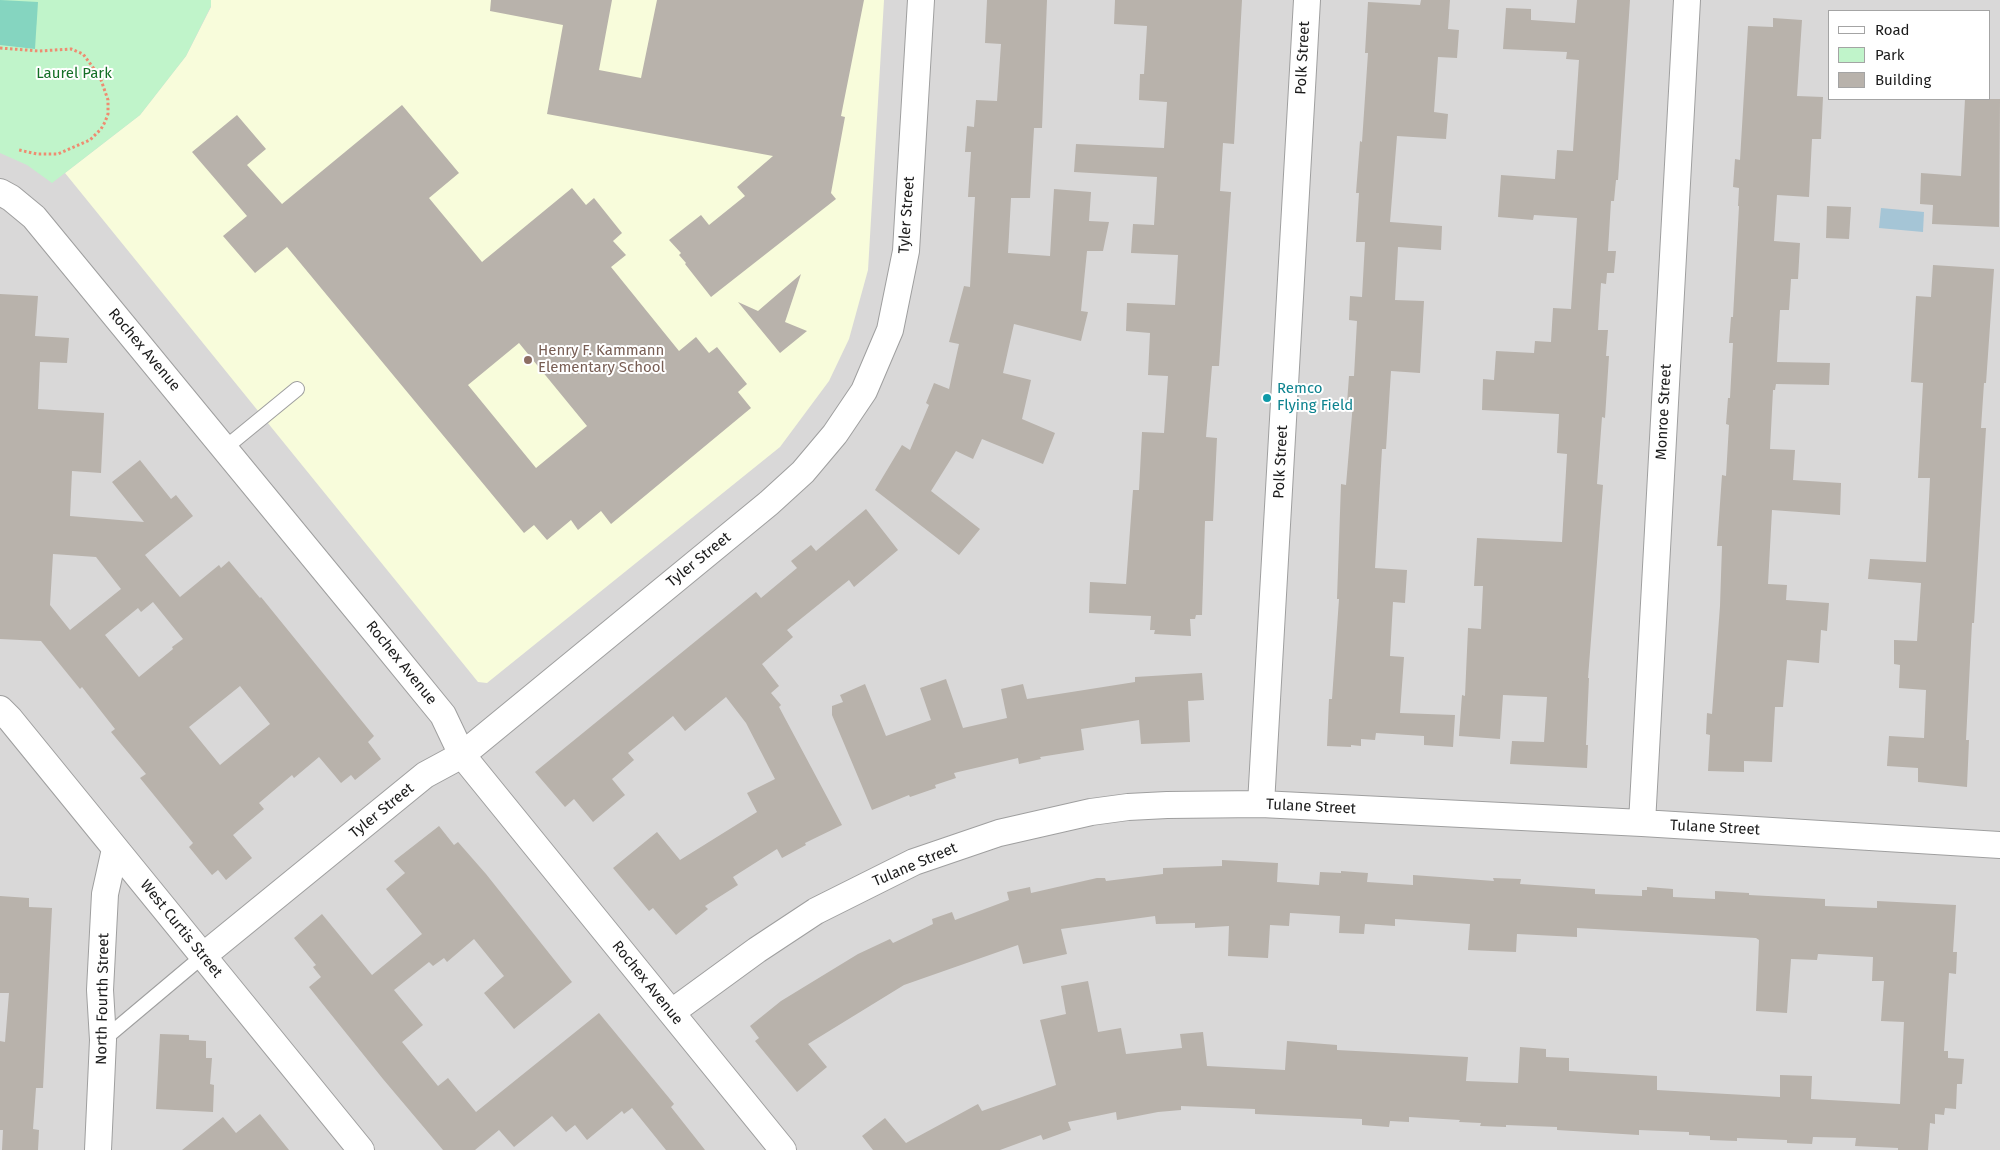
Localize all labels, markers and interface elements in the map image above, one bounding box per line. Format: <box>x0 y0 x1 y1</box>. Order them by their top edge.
legend <box>1828 10 1990 100</box>
street label: Polk Street <box>1292 21 1314 95</box>
text: Road <box>1875 21 1910 39</box>
text: Park <box>1875 46 1905 64</box>
park label: Laurel Park <box>36 65 112 83</box>
text: Building <box>1875 71 1931 89</box>
street label: Tyler Street <box>895 176 919 254</box>
street label: Rochex Avenue <box>104 305 184 395</box>
place label: Henry F. Kammann Elementary School <box>538 342 665 377</box>
marker: Henry F. Kammann Elementary School <box>522 354 534 366</box>
street label: Monroe Street <box>1652 364 1676 460</box>
place label: Remco Flying Field <box>1277 380 1353 415</box>
marker: Remco Flying Field <box>1261 392 1273 404</box>
street label: Polk Street <box>1270 425 1292 499</box>
street label: Tyler Street <box>663 529 735 591</box>
street label: Rochex Avenue <box>362 617 440 709</box>
street label: Tyler Street <box>346 780 418 842</box>
street label: Tulane Street <box>1266 796 1356 818</box>
street label: Tulane Street <box>1670 817 1760 839</box>
street label: Tulane Street <box>870 839 960 891</box>
street label: West Curtis Street <box>136 876 226 982</box>
street label: North Fourth Street <box>93 933 113 1065</box>
street label: Rochex Avenue <box>608 937 686 1029</box>

